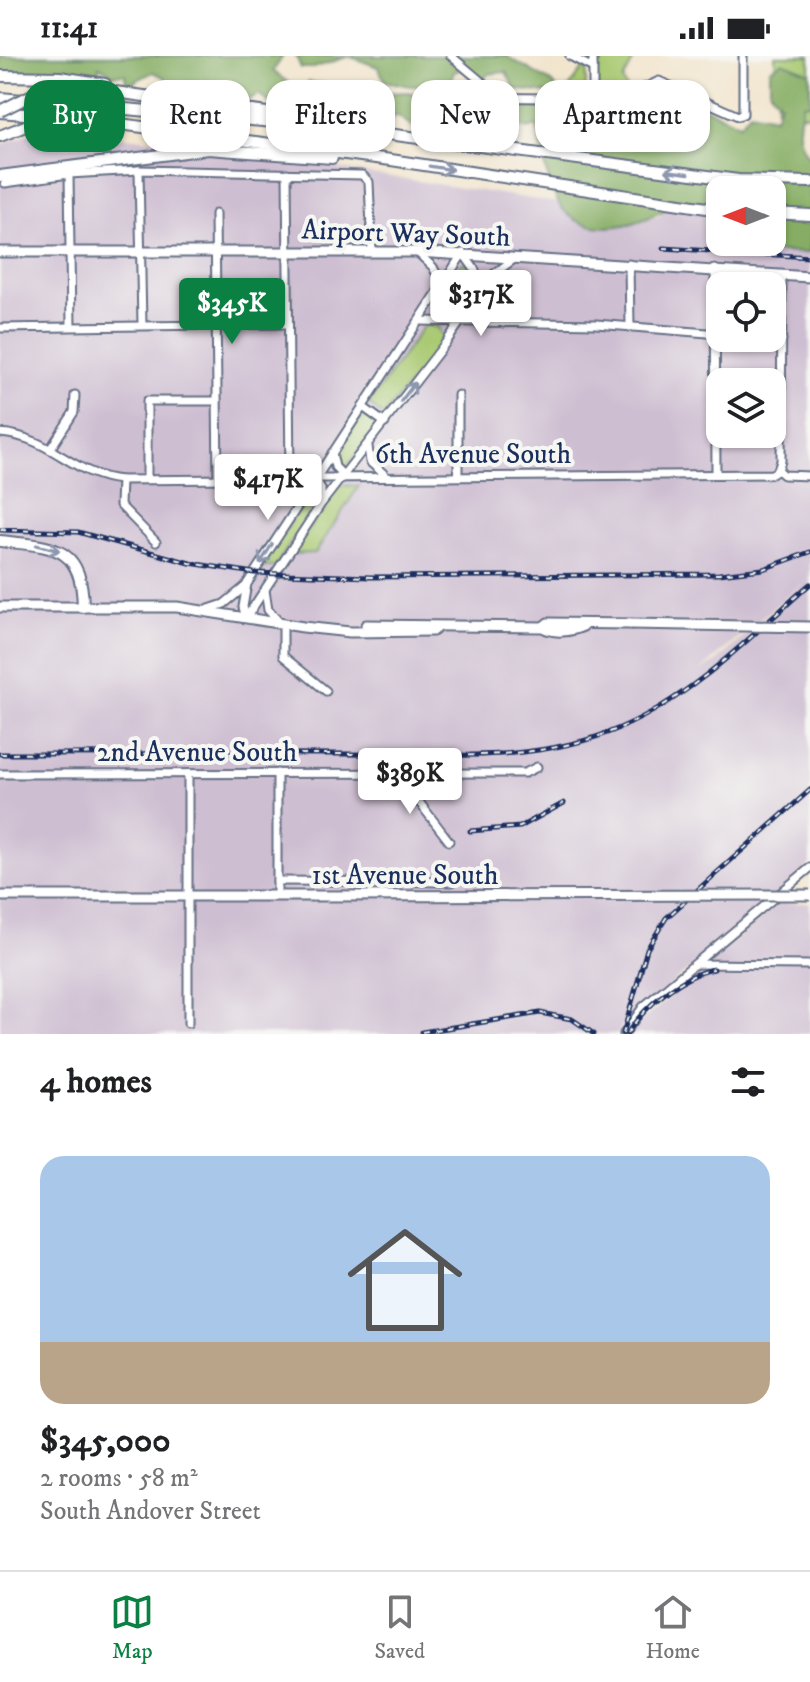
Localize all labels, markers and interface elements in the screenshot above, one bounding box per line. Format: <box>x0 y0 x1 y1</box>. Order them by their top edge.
text: 11:41 <box>40 10 98 47</box>
chip: Buy <box>24 80 125 152</box>
chip: Rent <box>141 80 250 152</box>
chip: Filters <box>266 80 395 152</box>
chip: New <box>411 80 519 152</box>
chip: Apartment <box>535 80 710 152</box>
one-way arrow <box>428 161 453 176</box>
one-way arrow <box>664 165 690 180</box>
north arrow <box>706 176 786 256</box>
map controls <box>706 176 786 448</box>
street label: Airport Way South <box>301 212 511 255</box>
pin: $317K <box>425 270 537 338</box>
button: locate <box>706 272 786 352</box>
pin: $345K <box>176 278 288 346</box>
text: $317K <box>448 279 514 312</box>
text: $345K <box>197 287 267 320</box>
button: layers <box>706 368 786 448</box>
one-way arrow <box>400 382 417 403</box>
street label: 6th Avenue South <box>375 437 572 472</box>
pin: $417K <box>212 454 324 522</box>
text: $417K <box>233 463 303 496</box>
one-way arrow <box>35 542 60 557</box>
one-way arrow <box>258 542 274 565</box>
street label: 2nd Avenue South <box>97 735 298 770</box>
pin: $389K <box>354 748 466 816</box>
text: $389K <box>376 757 444 790</box>
street label: 1st Avenue South <box>312 858 499 893</box>
icon: filters <box>726 1060 770 1104</box>
text: 4 homes <box>40 1061 152 1103</box>
icon: home <box>333 1208 477 1352</box>
text: $345,000 <box>40 1420 171 1462</box>
text: 2 rooms · 58 m² <box>40 1462 198 1495</box>
text: South Andover Street <box>40 1495 261 1528</box>
tab: Map <box>110 1590 154 1665</box>
tab: Saved <box>375 1590 425 1665</box>
tab: Home <box>645 1590 700 1665</box>

